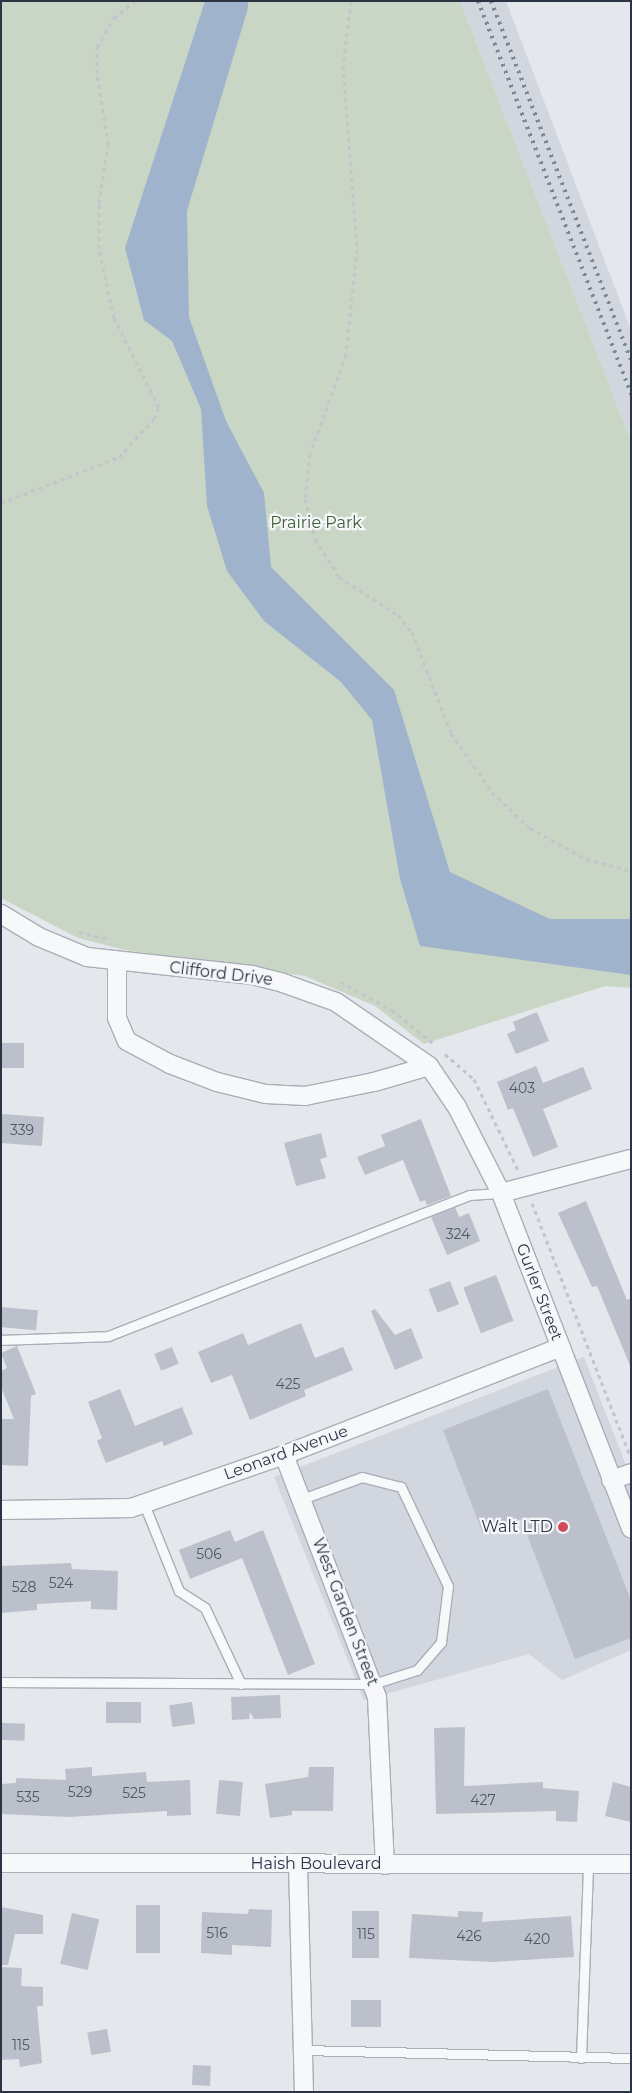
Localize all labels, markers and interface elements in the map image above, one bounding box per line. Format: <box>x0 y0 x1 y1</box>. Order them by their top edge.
park label: Prairie Park <box>270 513 362 533</box>
street label: Clifford Drive <box>168 958 274 990</box>
house number: 403 <box>509 1080 535 1096</box>
house number: 339 <box>10 1122 34 1138</box>
house number: 324 <box>446 1226 470 1242</box>
street label: Gurler Street <box>512 1241 566 1343</box>
house number: 425 <box>275 1376 301 1392</box>
street label: Leonard Avenue <box>221 1422 351 1484</box>
place label: Walt LTD <box>481 1517 553 1537</box>
marker: Walt LTD <box>557 1521 569 1533</box>
street label: West Garden Street <box>308 1535 382 1689</box>
house number: 506 <box>196 1546 222 1562</box>
house number: 524 <box>49 1575 73 1591</box>
house number: 528 <box>12 1579 36 1595</box>
house number: 529 <box>68 1784 92 1800</box>
house number: 525 <box>122 1785 146 1801</box>
house number: 535 <box>16 1789 40 1805</box>
house number: 427 <box>470 1792 496 1808</box>
street label: Haish Boulevard <box>250 1854 382 1874</box>
house number: 516 <box>206 1925 228 1941</box>
house number: 115 <box>357 1926 375 1942</box>
house number: 426 <box>456 1928 482 1944</box>
house number: 420 <box>524 1931 550 1947</box>
house number: 115 <box>12 2037 30 2053</box>

